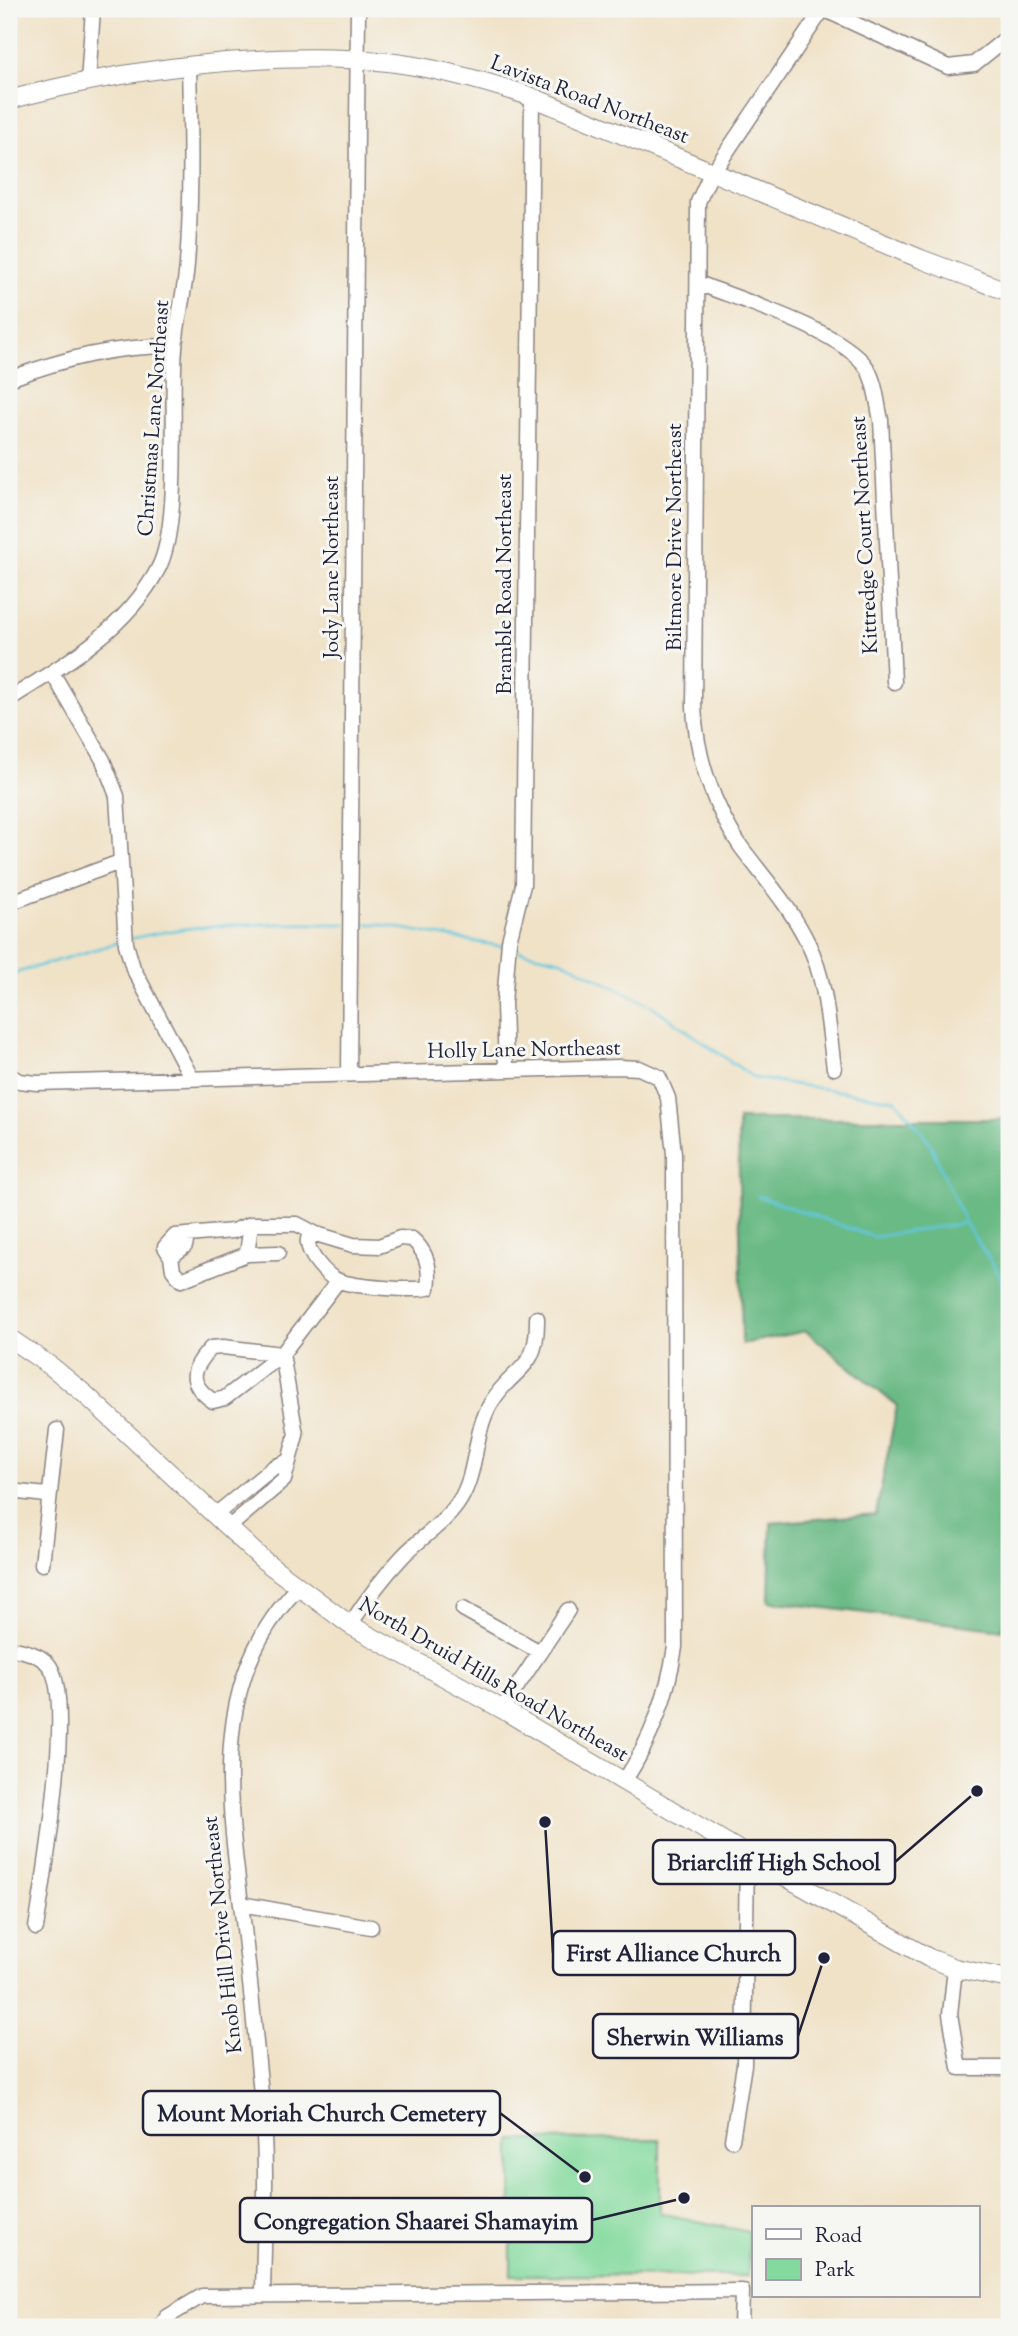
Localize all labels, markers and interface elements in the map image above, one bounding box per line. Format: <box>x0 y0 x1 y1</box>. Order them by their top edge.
street label: Lavista Road Northeast <box>486 49 693 153</box>
street label: Christmas Lane Northeast <box>132 299 178 537</box>
street label: Kittredge Court Northeast <box>845 415 887 655</box>
street label: Biltmore Drive Northeast <box>661 423 691 651</box>
street label: Bramble Road Northeast <box>491 474 521 694</box>
street label: Jody Lane Northeast <box>318 476 348 660</box>
street label: Holly Lane Northeast <box>427 1034 621 1068</box>
street label: North Druid Hills Road Northeast <box>352 1591 634 1771</box>
street label: Knob Hill Drive Northeast <box>197 1815 251 2055</box>
callout: Briarcliff High School <box>653 1840 895 1884</box>
text: Briarcliff High School <box>667 1848 881 1881</box>
callout: First Alliance Church <box>553 1931 795 1975</box>
text: First Alliance Church <box>567 1939 782 1972</box>
callout: Sherwin Williams <box>593 2014 798 2058</box>
text: Sherwin Williams <box>606 2023 784 2056</box>
callout: Mount Moriah Church Cemetery <box>143 2091 500 2135</box>
text: Mount Moriah Church Cemetery <box>157 2099 487 2132</box>
callout: Congregation Shaarei Shamayim <box>240 2198 592 2242</box>
legend <box>752 2206 979 2298</box>
text: Congregation Shaarei Shamayim <box>254 2207 578 2240</box>
text: Road <box>815 2222 862 2252</box>
text: Park <box>815 2256 856 2286</box>

